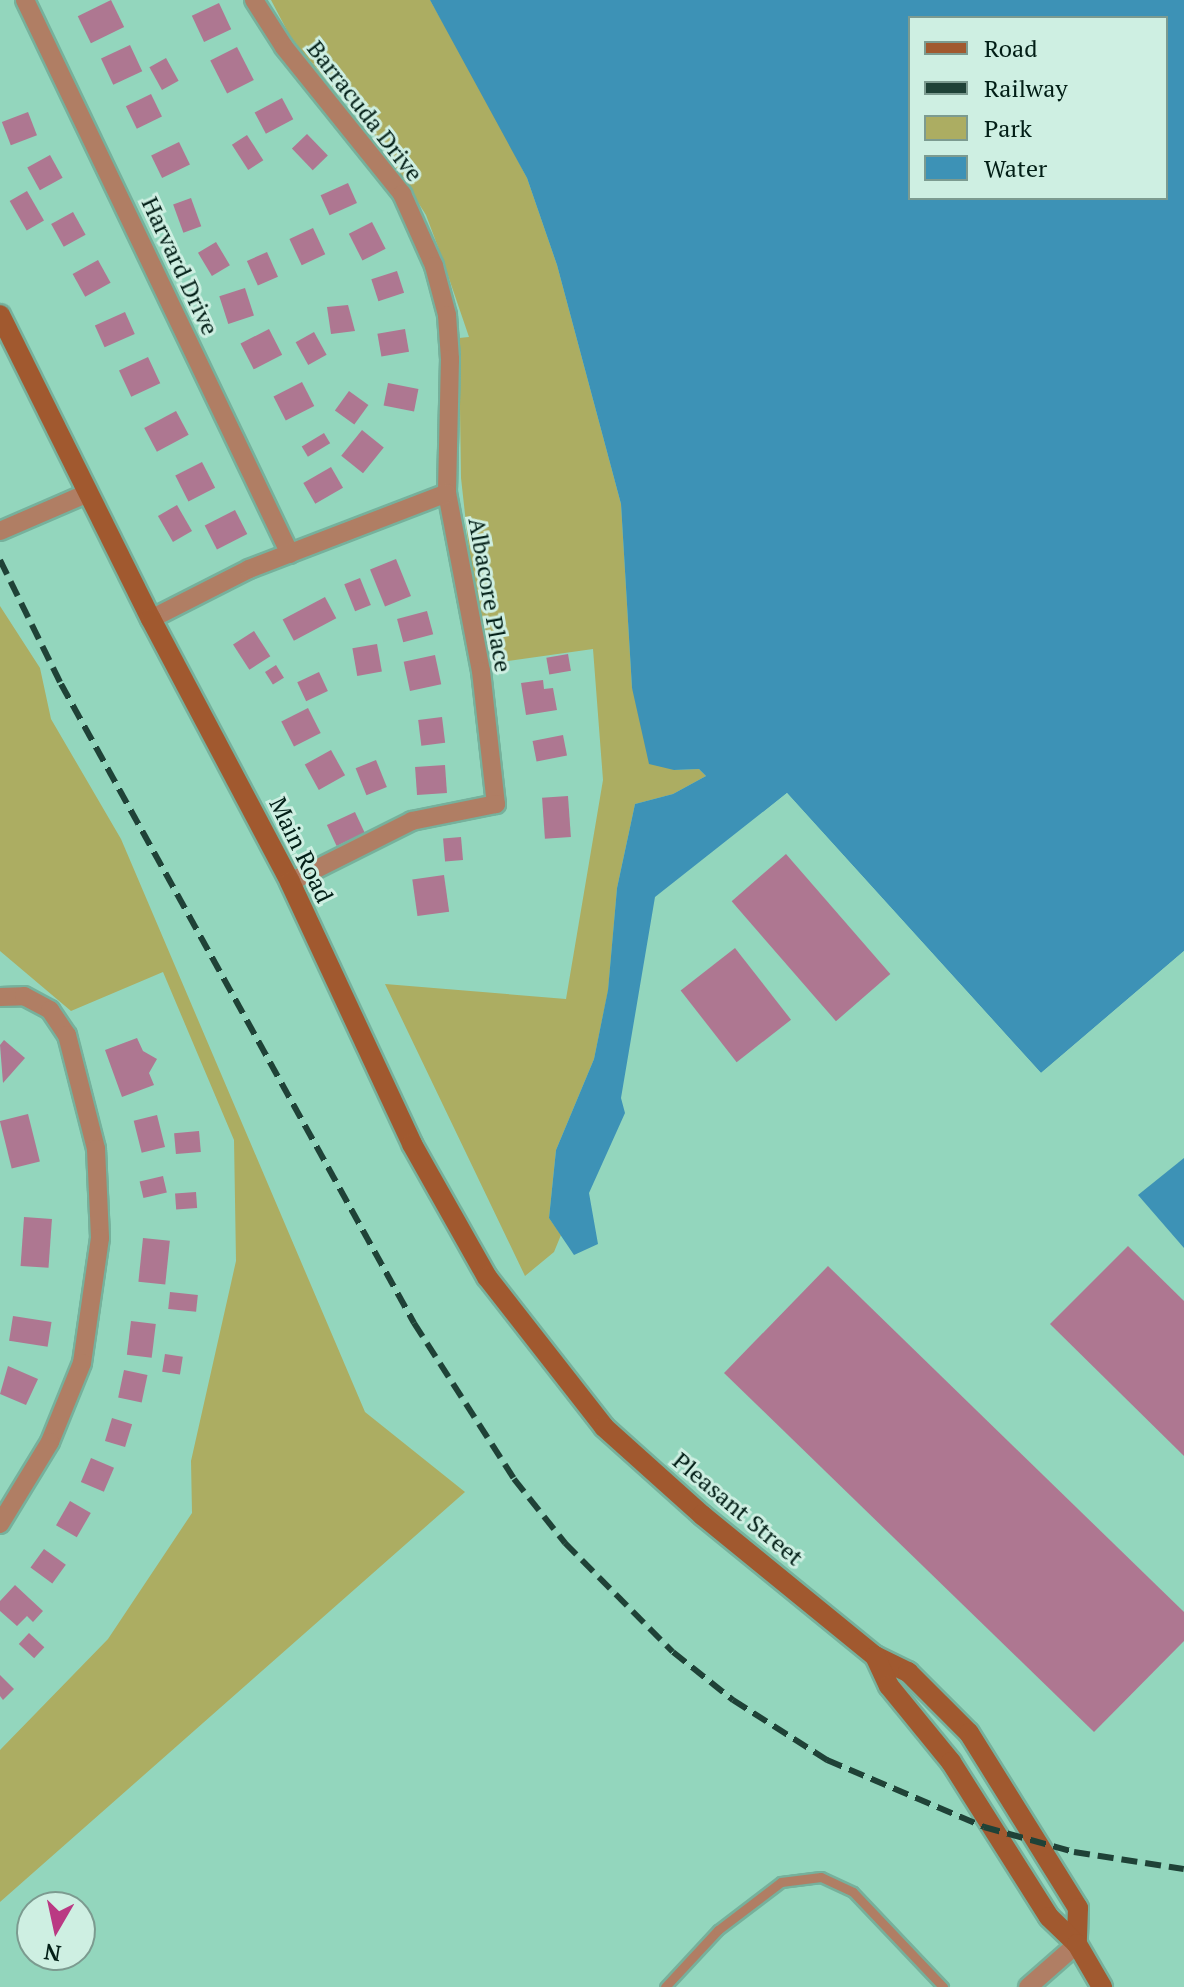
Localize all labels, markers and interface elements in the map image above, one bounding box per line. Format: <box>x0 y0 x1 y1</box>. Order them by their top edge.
legend <box>908 16 1168 200</box>
text: Road <box>984 32 1038 64</box>
street label: Barracuda Drive <box>301 35 429 187</box>
text: Railway <box>984 72 1068 104</box>
text: Park <box>984 112 1032 144</box>
text: Water <box>984 152 1047 184</box>
street label: Harvard Drive <box>135 192 225 340</box>
street label: Albacore Place <box>462 515 518 675</box>
street label: Main Road <box>263 793 339 907</box>
street label: Pleasant Street <box>667 1446 809 1572</box>
north arrow <box>16 1891 96 1971</box>
text: N <box>42 1938 63 1969</box>

